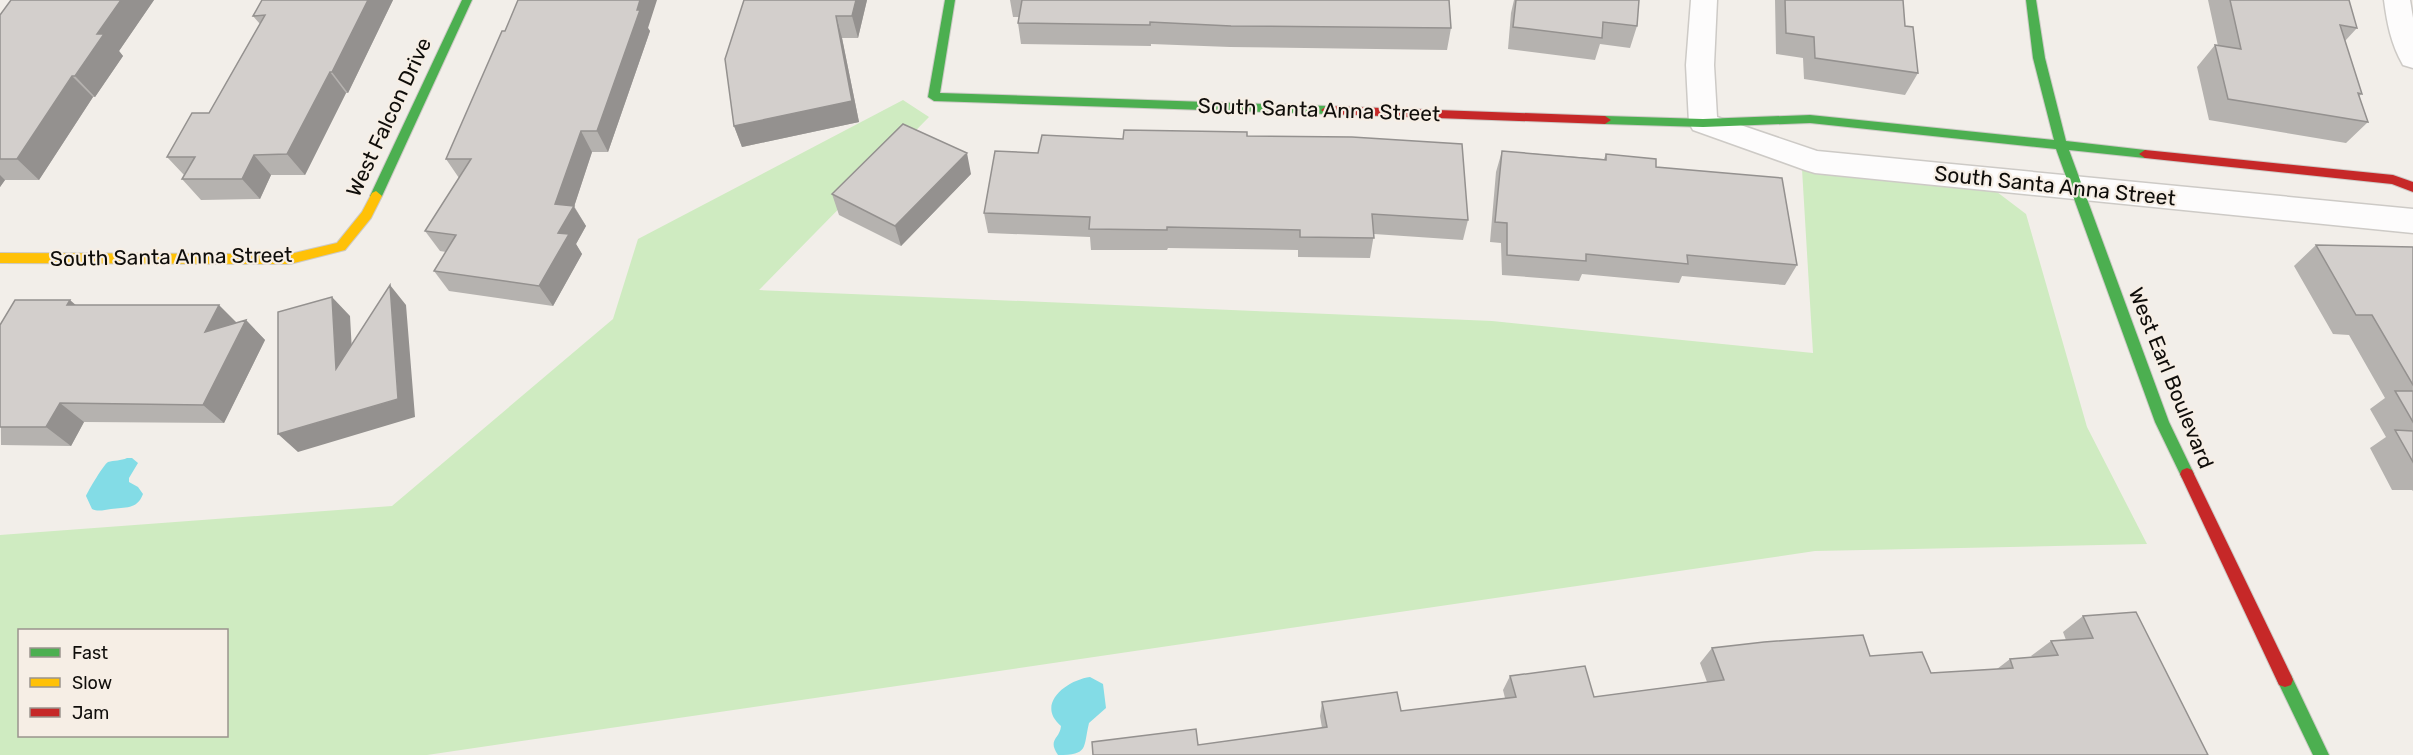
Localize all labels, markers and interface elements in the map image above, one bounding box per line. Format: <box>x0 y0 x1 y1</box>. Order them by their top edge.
street label: West Falcon Drive <box>341 33 436 200</box>
street label: South Santa Anna Street <box>1197 93 1441 126</box>
street label: South Santa Anna Street <box>1933 160 2177 211</box>
street label: South Santa Anna Street <box>50 242 292 271</box>
street label: West Earl Boulevard <box>2124 284 2219 472</box>
legend <box>18 629 228 737</box>
text: Fast <box>72 642 108 664</box>
text: Slow <box>72 672 112 694</box>
text: Jam <box>72 702 109 724</box>

